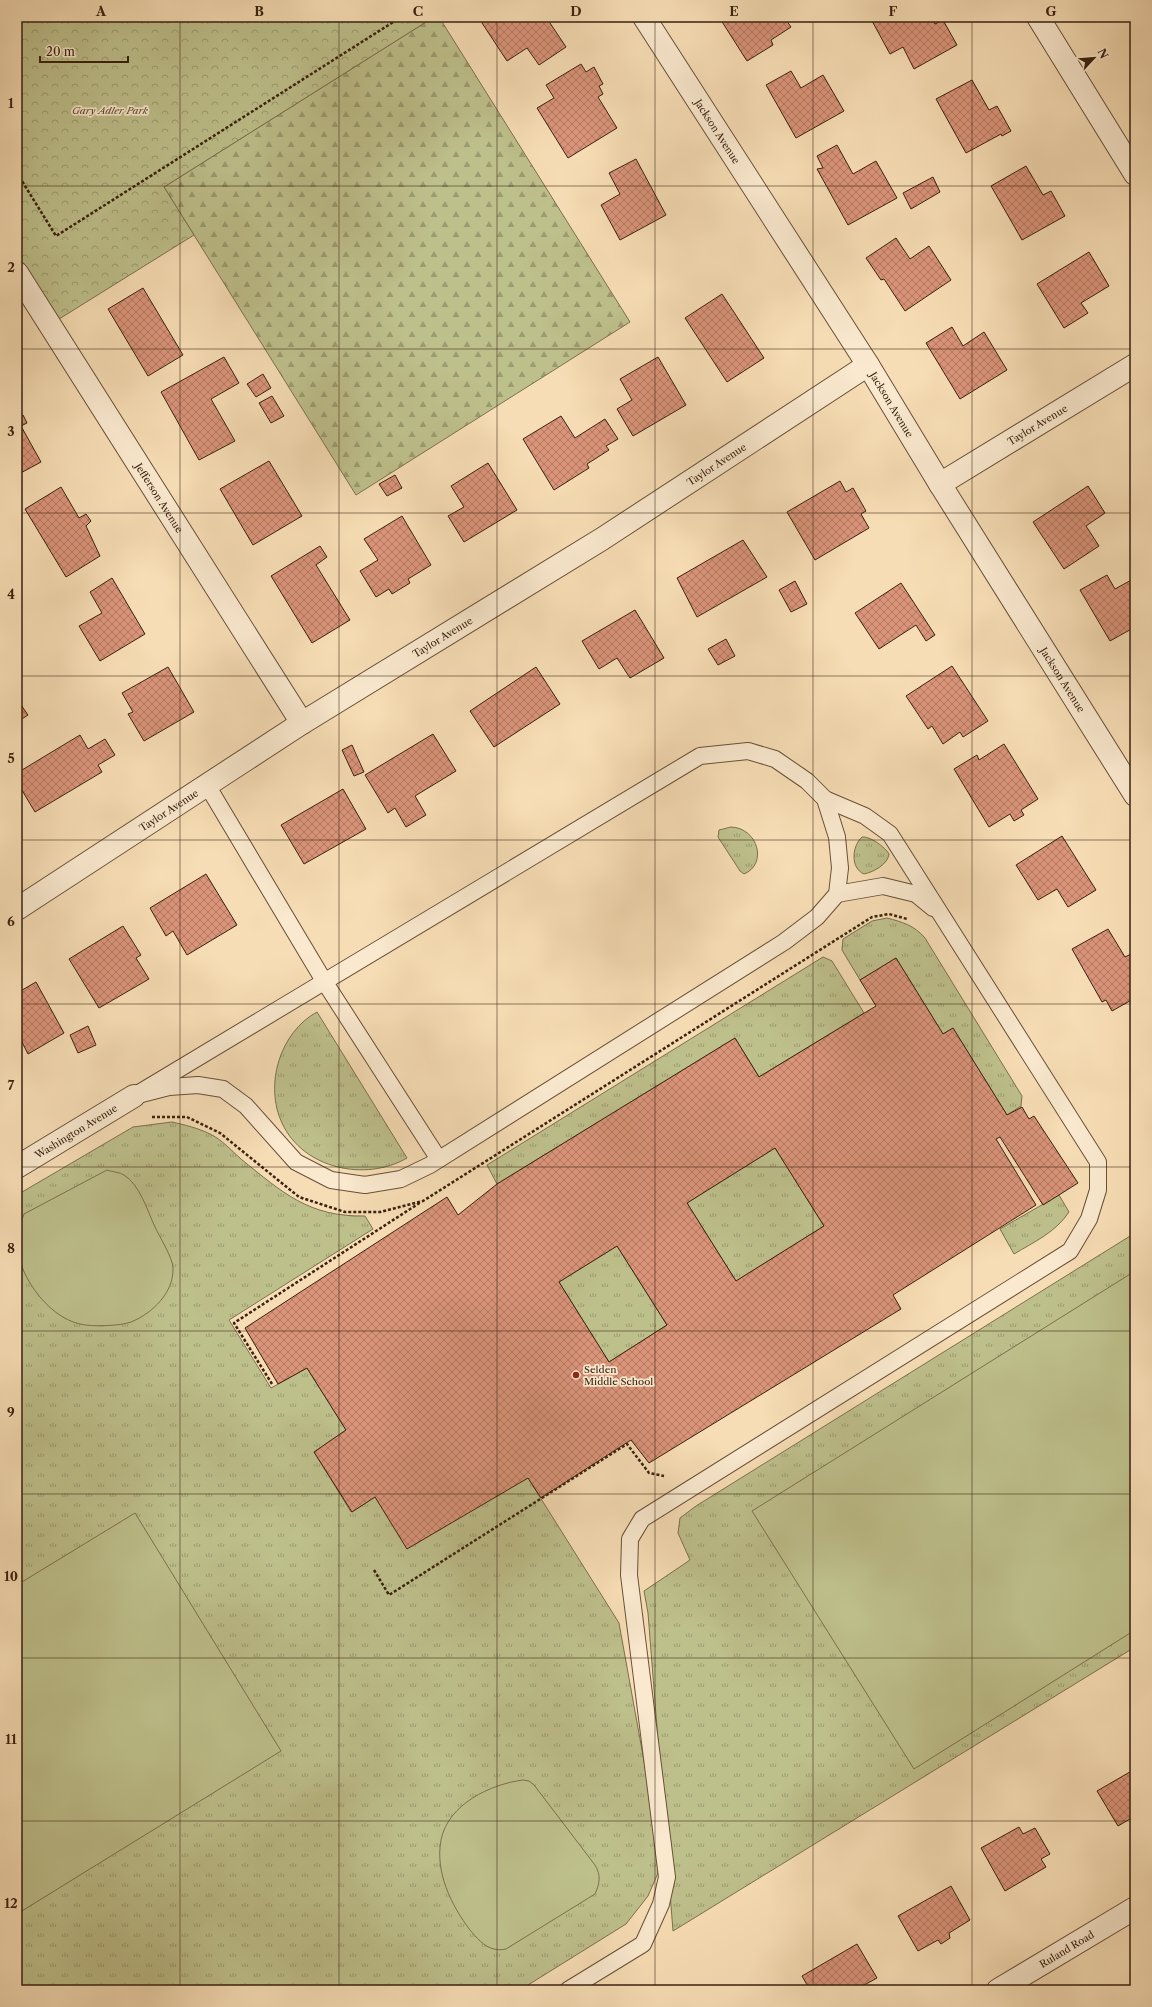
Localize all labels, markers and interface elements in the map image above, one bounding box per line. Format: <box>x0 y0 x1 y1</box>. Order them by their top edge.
text: A <box>95 3 107 19</box>
text: B <box>254 3 264 19</box>
text: C <box>413 3 423 19</box>
text: D <box>570 3 582 19</box>
text: E <box>729 3 739 19</box>
text: F <box>889 3 898 19</box>
text: G <box>1045 3 1057 19</box>
scale bar <box>40 38 128 64</box>
north arrow <box>1074 38 1114 78</box>
text: 20 m <box>46 44 75 59</box>
text: N <box>1095 46 1112 61</box>
text: 1 <box>8 95 14 111</box>
street label: Jackson Avenue <box>691 95 743 166</box>
park label: Gary Adler Park <box>72 104 149 117</box>
text: 2 <box>7 259 15 275</box>
street label: Jackson Avenue <box>866 368 917 440</box>
street label: Taylor Avenue <box>1005 401 1070 448</box>
text: 3 <box>7 423 15 439</box>
street label: Taylor Avenue <box>684 440 749 488</box>
street label: Jefferson Avenue <box>131 459 186 535</box>
text: 4 <box>7 586 15 602</box>
street label: Taylor Avenue <box>410 613 475 660</box>
street label: Jackson Avenue <box>1036 643 1088 715</box>
text: 5 <box>7 750 15 766</box>
street label: Taylor Avenue <box>137 786 201 834</box>
text: 6 <box>7 913 15 929</box>
text: 7 <box>8 1077 15 1093</box>
street label: Washington Avenue <box>31 1101 120 1162</box>
text: 8 <box>7 1240 15 1256</box>
place label: Selden Middle School <box>584 1363 653 1388</box>
marker: Selden Middle School <box>571 1370 581 1380</box>
text: 9 <box>7 1404 15 1420</box>
text: 10 <box>4 1568 18 1584</box>
text: 11 <box>5 1731 17 1747</box>
text: 12 <box>4 1895 18 1911</box>
street label: Ruland Road <box>1037 1928 1096 1970</box>

